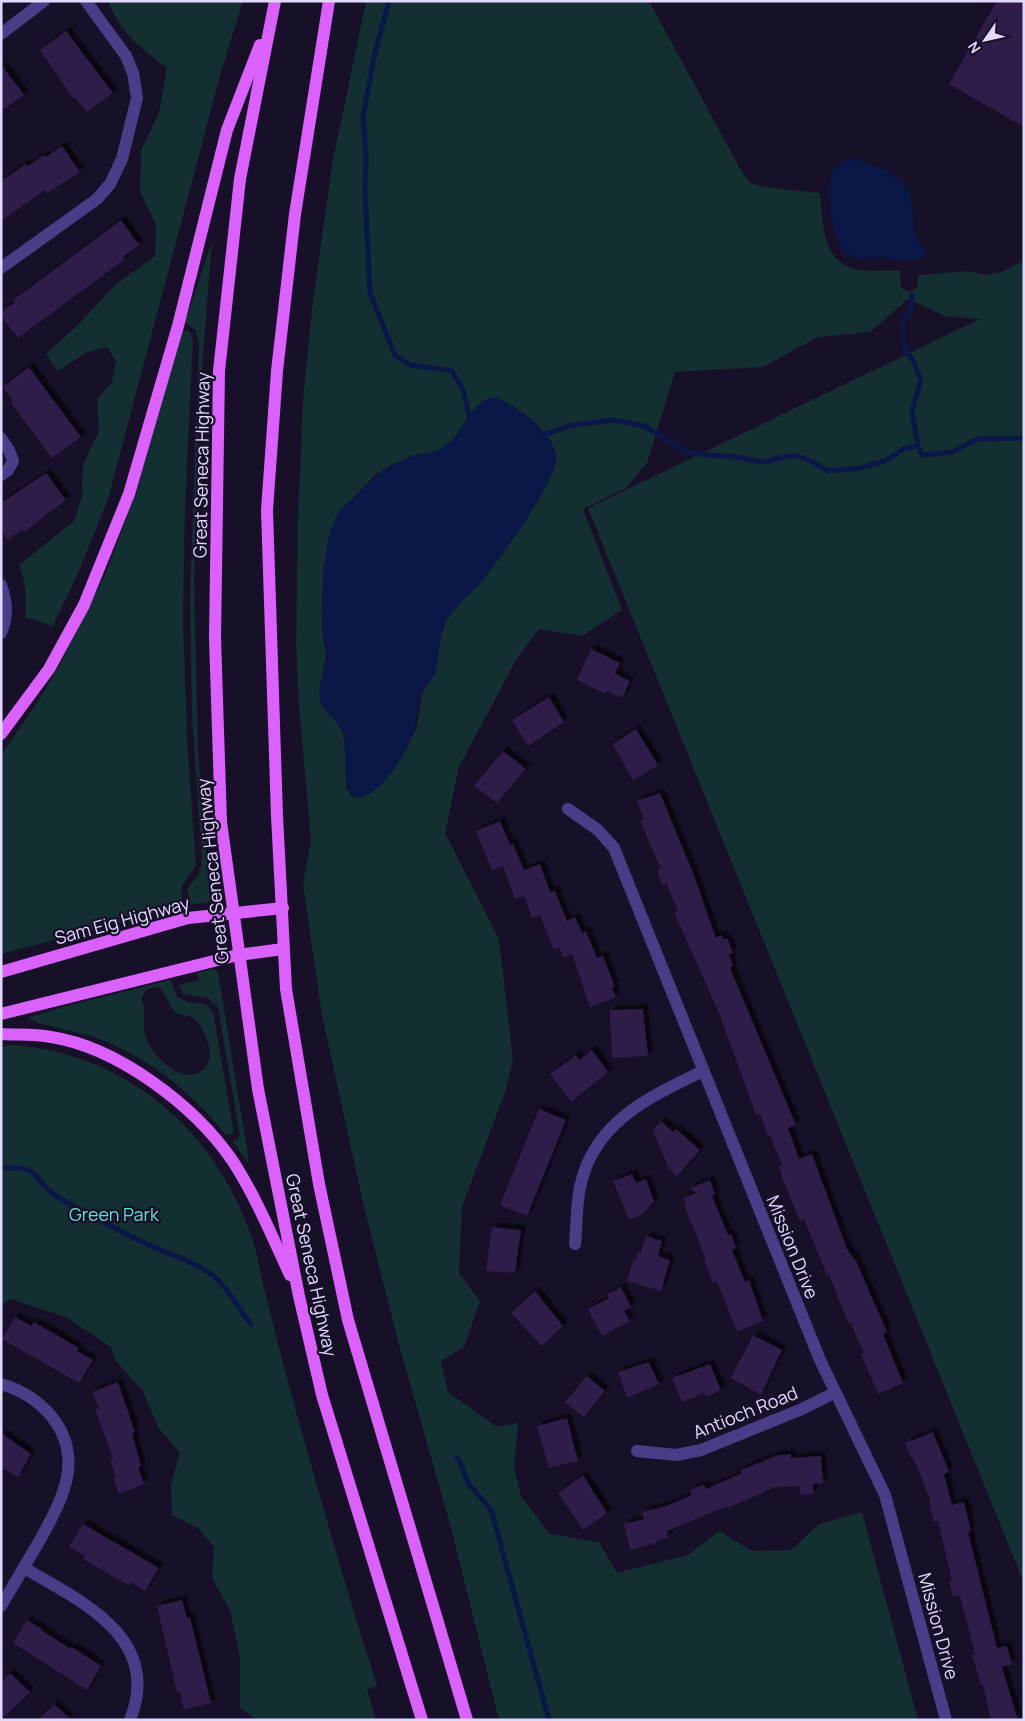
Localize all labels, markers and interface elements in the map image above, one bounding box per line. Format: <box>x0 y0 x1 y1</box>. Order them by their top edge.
north arrow <box>960 15 1010 65</box>
text: N <box>963 38 984 57</box>
street label: Great Seneca Highway <box>187 371 215 558</box>
street label: Great Seneca Highway <box>190 777 234 965</box>
street label: Sam Eig Highway <box>52 890 193 950</box>
street label: Great Seneca Highway <box>281 1171 343 1359</box>
street label: Mission Drive <box>761 1192 825 1302</box>
park label: Green Park <box>69 1202 160 1226</box>
street label: Antioch Road <box>689 1380 801 1444</box>
street label: Mission Drive <box>913 1570 965 1682</box>

